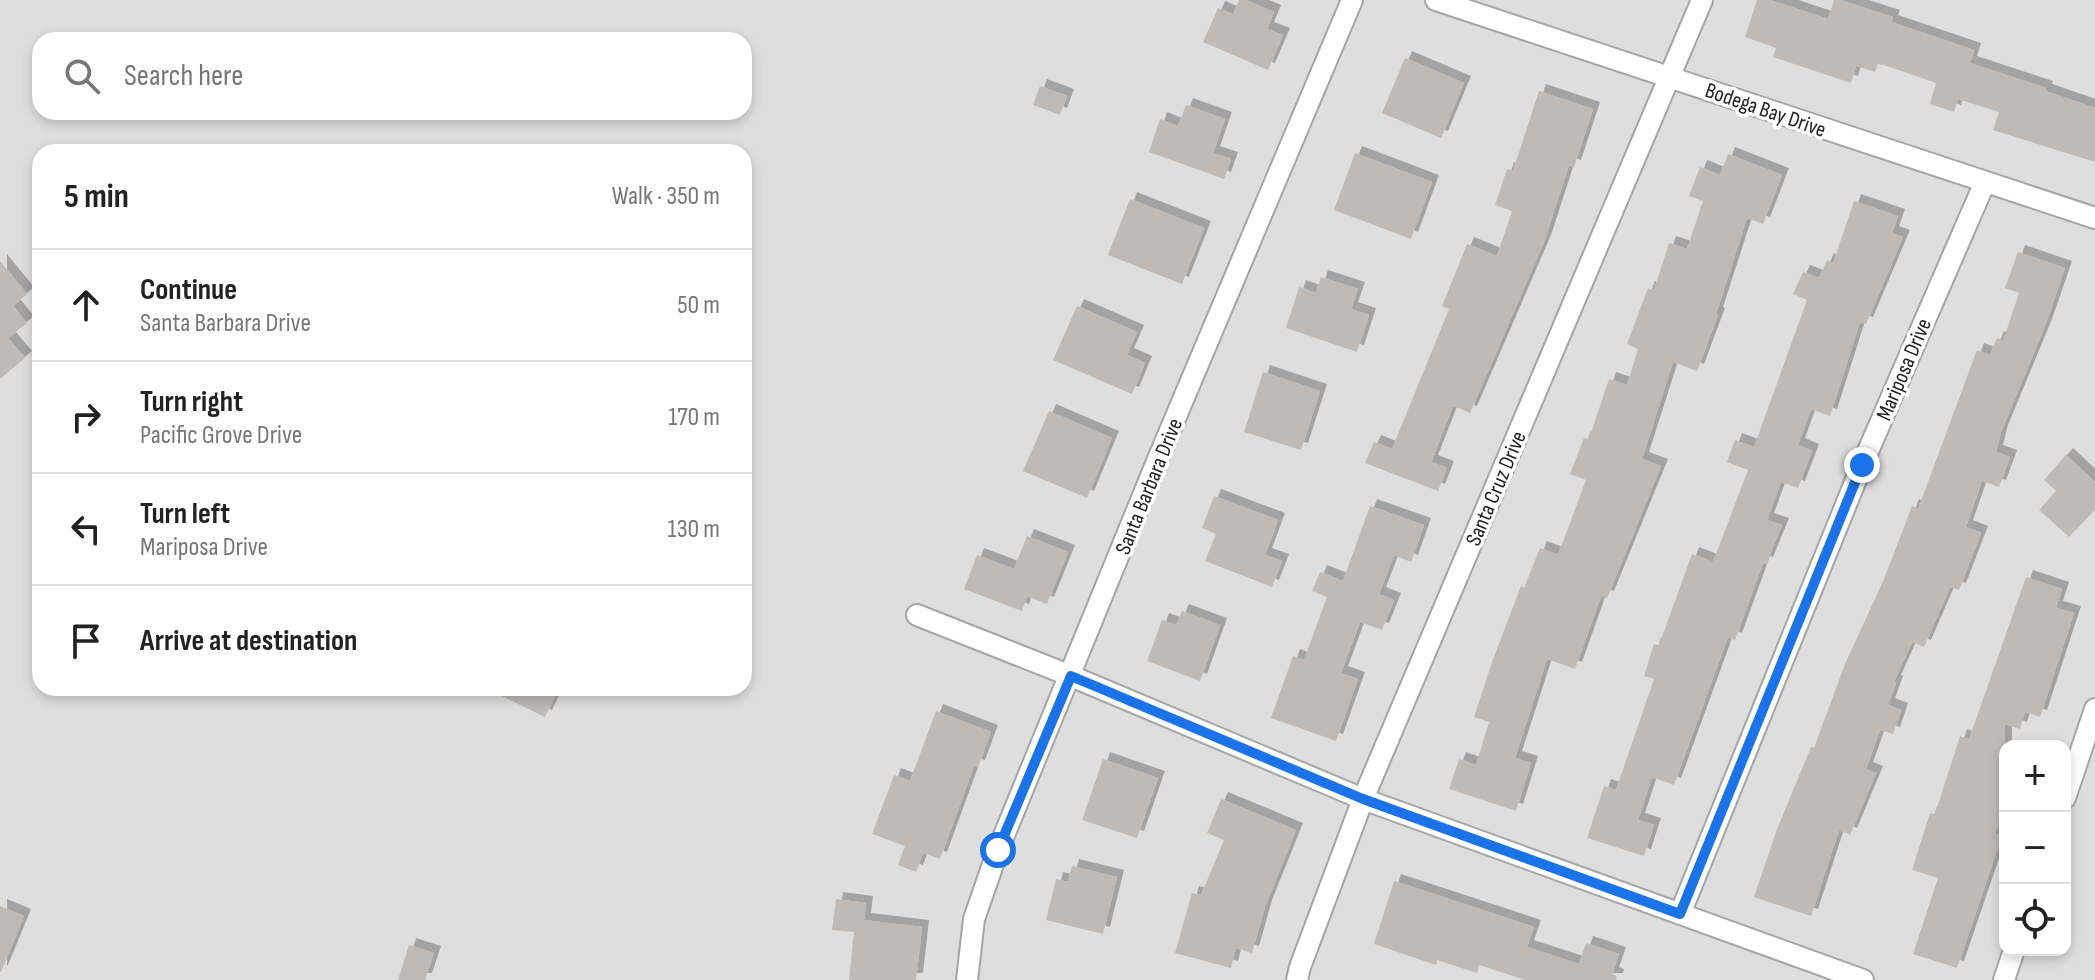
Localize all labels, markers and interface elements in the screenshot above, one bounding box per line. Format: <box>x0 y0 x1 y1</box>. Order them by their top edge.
search box <box>32 32 752 120</box>
icon: search <box>60 54 104 98</box>
text: Search here <box>124 58 243 94</box>
street label: Bodega Bay Drive <box>1702 77 1829 144</box>
text: 5 min <box>64 176 129 217</box>
text: Walk · 350 m <box>612 181 720 212</box>
text: Continue <box>140 272 237 308</box>
icon: ahead <box>64 283 108 327</box>
text: 50 m <box>677 290 720 321</box>
text: Santa Barbara Drive <box>140 308 311 339</box>
street label: Mariposa Drive <box>1871 314 1938 425</box>
text: Turn right <box>140 384 243 420</box>
icon: right <box>64 395 108 439</box>
text: 170 m <box>668 402 720 433</box>
street label: Santa Barbara Drive <box>1110 414 1189 559</box>
text: Pacific Grove Drive <box>140 420 302 451</box>
street label: Santa Cruz Drive <box>1460 427 1533 550</box>
route end <box>1844 447 1880 483</box>
text: Turn left <box>140 496 230 532</box>
icon: left <box>64 507 108 551</box>
text: 130 m <box>668 514 720 545</box>
text: Mariposa Drive <box>140 532 268 563</box>
icon: arrive <box>64 619 108 663</box>
text: Arrive at destination <box>140 623 357 659</box>
map controls <box>1999 740 2071 956</box>
button: + <box>1999 740 2071 812</box>
button: − <box>1999 812 2071 884</box>
route start <box>980 832 1016 868</box>
button: locate <box>1999 884 2071 956</box>

